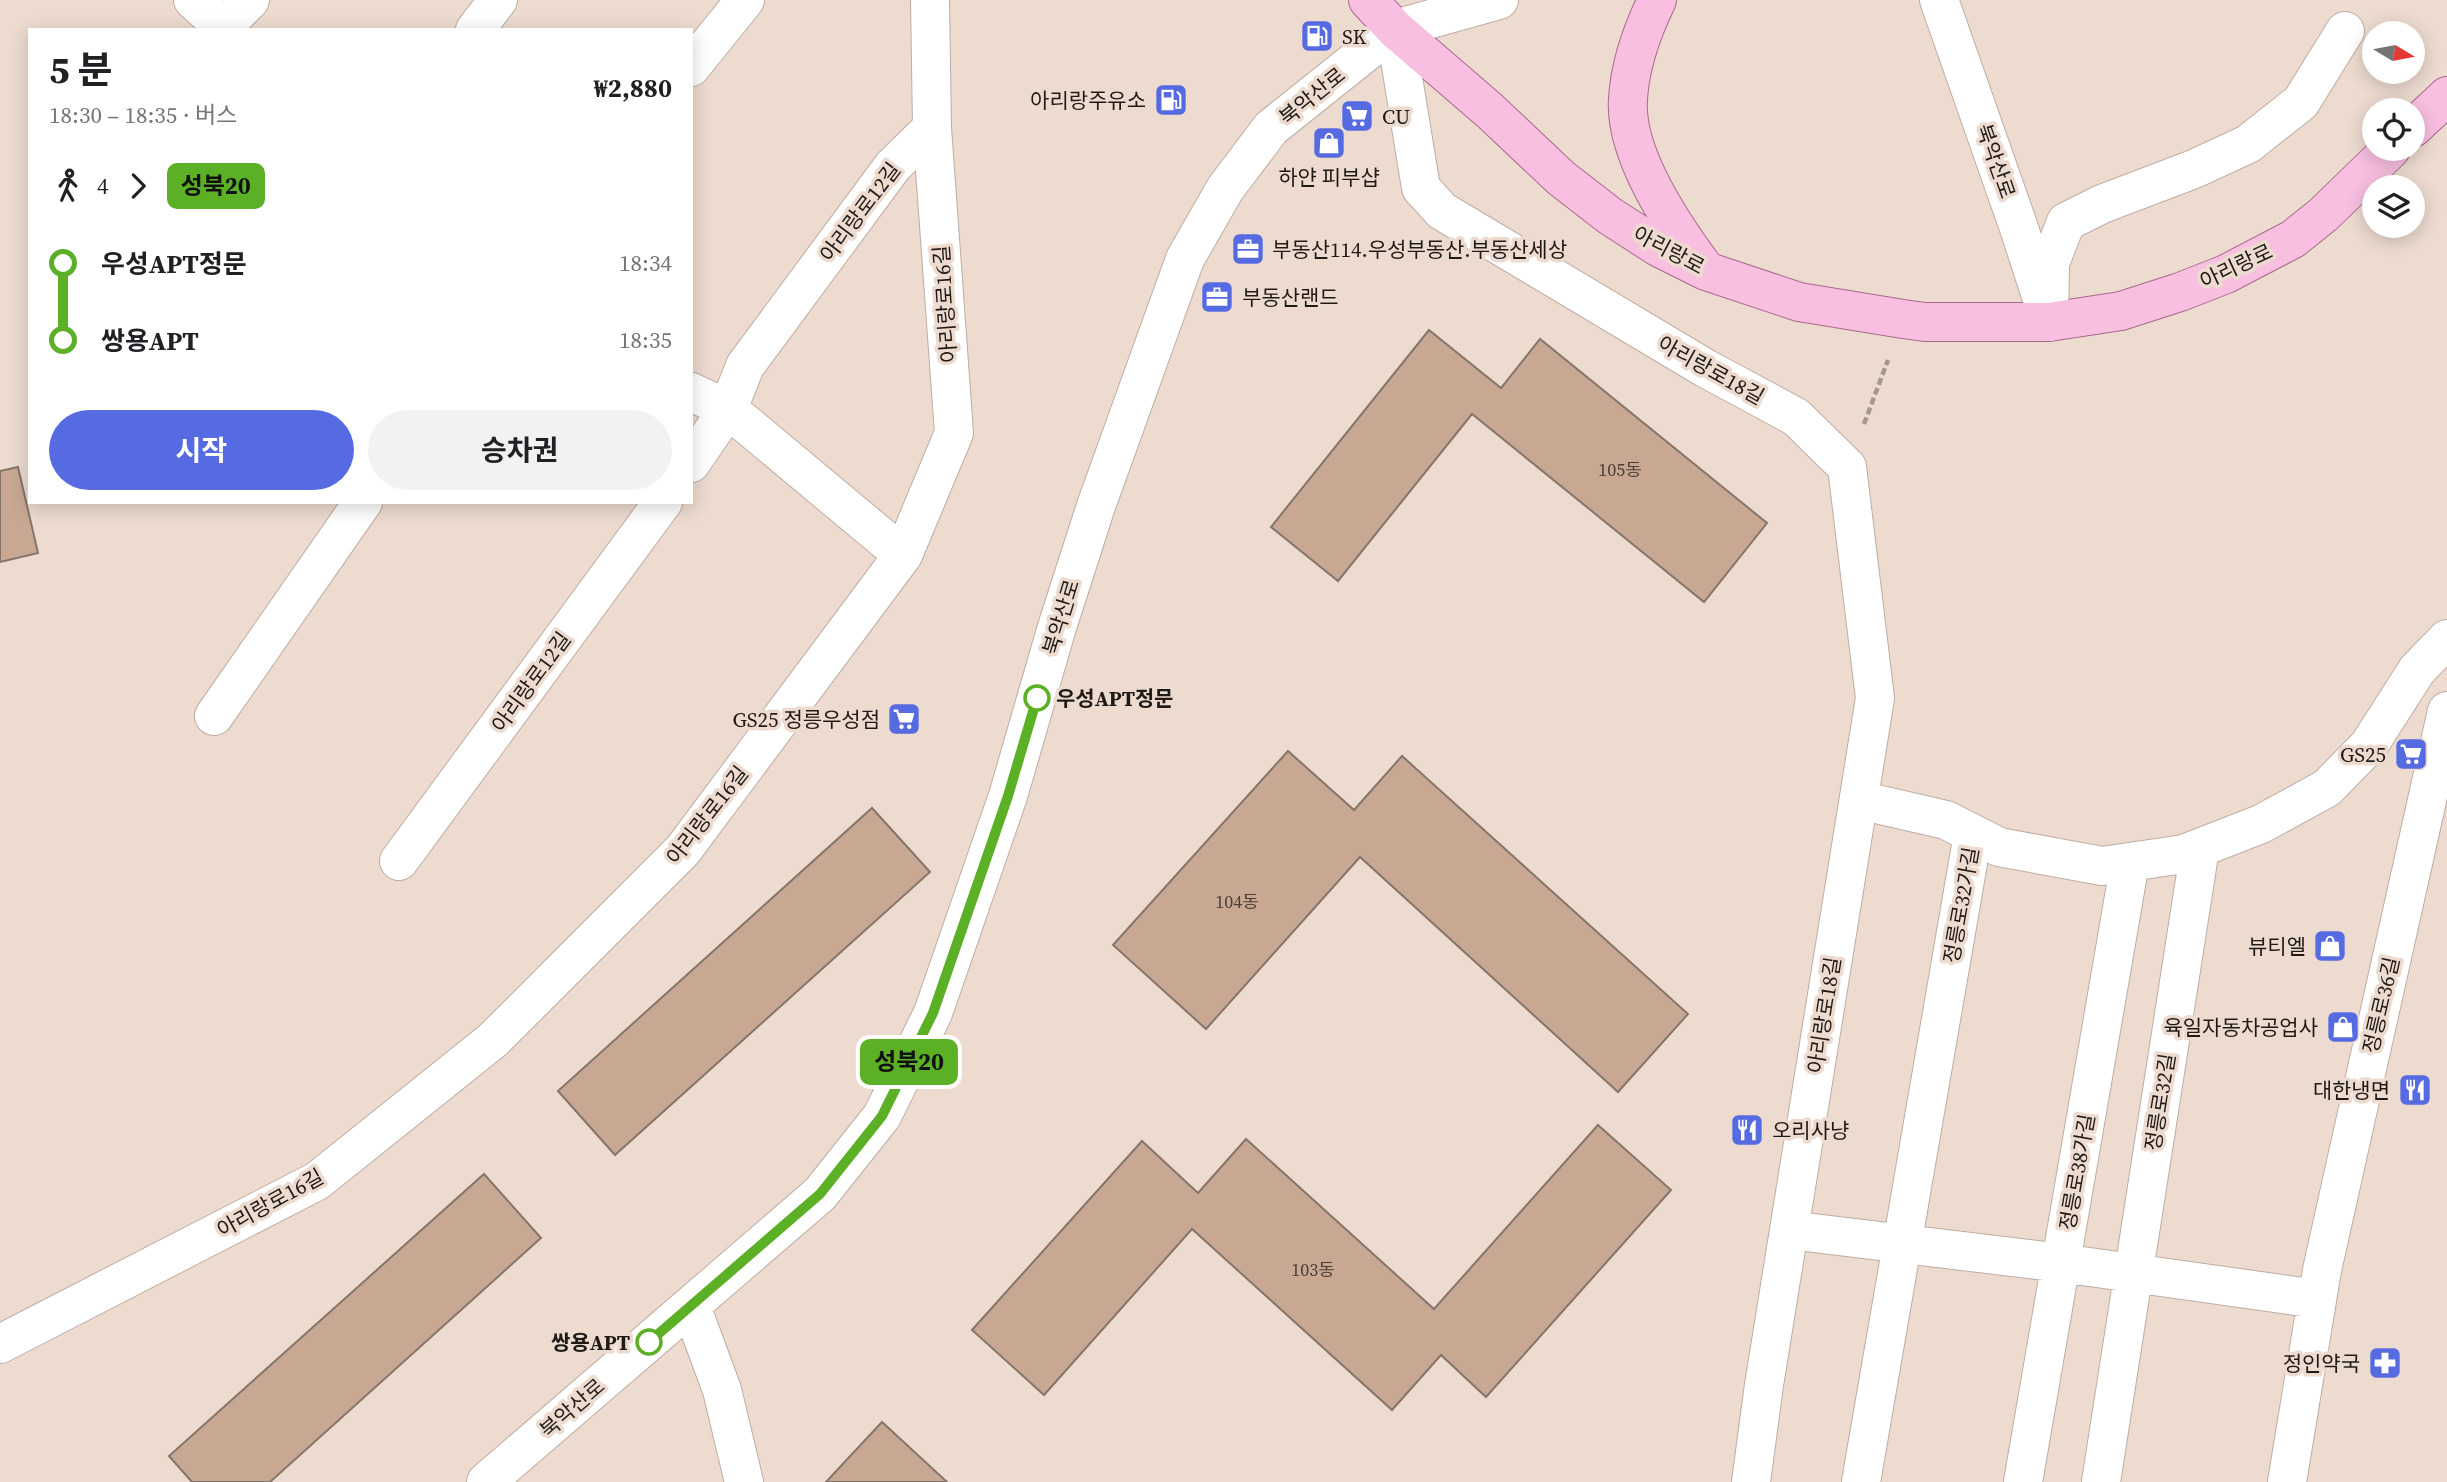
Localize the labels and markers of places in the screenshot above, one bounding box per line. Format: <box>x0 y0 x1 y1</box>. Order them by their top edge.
fuel station icon: SK <box>1298 17 1336 55</box>
place label: SK <box>1342 22 1367 51</box>
fuel station icon: 아리랑주유소 <box>1152 81 1190 119</box>
place label: 아리랑주유소 <box>1030 86 1146 115</box>
supermarket icon: CU <box>1338 97 1376 135</box>
place label: CU <box>1382 102 1410 131</box>
shop icon: 하얀 피부샵 <box>1310 124 1348 162</box>
place label: 하얀 피부샵 <box>1278 163 1380 192</box>
office icon: 부동산114.우성부동산.부동산세상 <box>1229 230 1267 268</box>
place label: 부동산114.우성부동산.부동산세상 <box>1272 235 1567 264</box>
office icon: 부동산랜드 <box>1198 278 1236 316</box>
place label: 부동산랜드 <box>1242 283 1339 312</box>
place label: 우성APT정문 <box>1056 684 1174 713</box>
marker: 우성APT정문 <box>1024 685 1050 711</box>
supermarket icon: GS25 정릉우성점 <box>885 700 923 738</box>
place label: GS25 정릉우성점 <box>732 705 880 734</box>
supermarket icon: GS25 <box>2392 735 2430 773</box>
place label: GS25 <box>2340 740 2386 769</box>
shop icon: 뷰티엘 <box>2311 927 2349 965</box>
place label: 뷰티엘 <box>2248 932 2306 961</box>
shop icon: 육일자동차공업사 <box>2324 1008 2362 1046</box>
place label: 육일자동차공업사 <box>2163 1013 2318 1042</box>
restaurant icon: 대한냉면 <box>2396 1071 2434 1109</box>
place label: 대한냉면 <box>2313 1076 2390 1105</box>
restaurant icon: 오리사냥 <box>1728 1111 1766 1149</box>
place label: 오리사냥 <box>1772 1116 1849 1145</box>
place label: 쌍용APT <box>551 1328 630 1357</box>
marker: 쌍용APT <box>636 1329 662 1355</box>
pharmacy icon: 정인약국 <box>2366 1344 2404 1382</box>
place label: 정인약국 <box>2283 1349 2360 1378</box>

